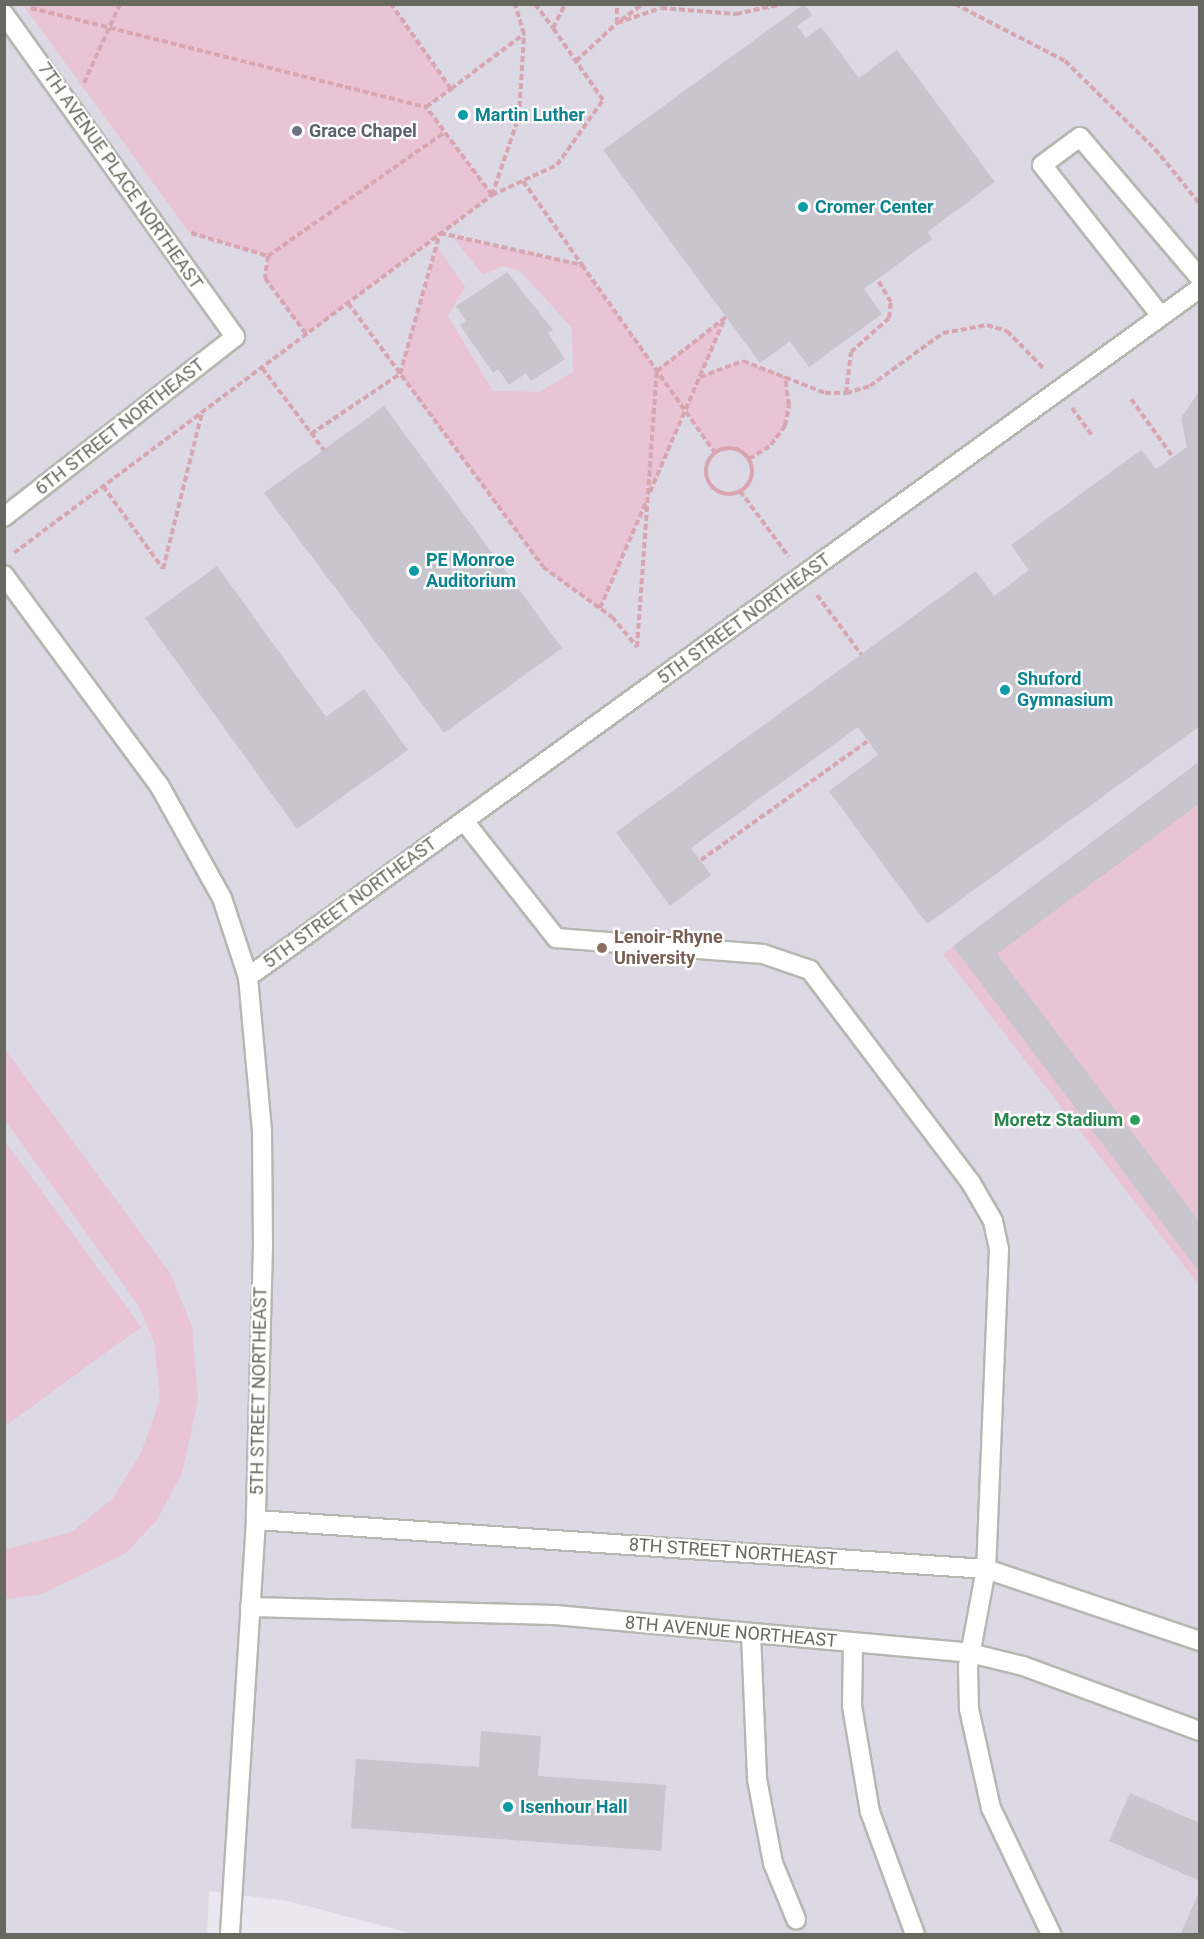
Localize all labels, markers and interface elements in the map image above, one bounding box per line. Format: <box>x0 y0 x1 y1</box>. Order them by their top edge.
street label: 7TH AVENUE PLACE NORTHEAST <box>33 58 207 294</box>
place label: Martin Luther <box>475 104 585 126</box>
marker: Martin Luther <box>456 108 470 122</box>
place label: Grace Chapel <box>309 120 417 142</box>
marker: Grace Chapel <box>290 124 304 138</box>
place label: Cromer Center <box>815 196 934 218</box>
marker: Cromer Center <box>796 200 810 214</box>
street label: 6TH STREET NORTHEAST <box>31 354 209 500</box>
street label: 5TH STREET NORTHEAST <box>653 549 835 689</box>
place label: PE Monroe Auditorium <box>426 550 516 592</box>
marker: PE Monroe Auditorium <box>407 564 421 578</box>
place label: Shuford Gymnasium <box>1017 669 1113 712</box>
marker: Shuford Gymnasium <box>998 683 1012 697</box>
street label: 5TH STREET NORTHEAST <box>259 833 441 973</box>
place label: Lenoir-Rhyne University <box>614 927 723 970</box>
marker: Lenoir-Rhyne University <box>595 941 609 955</box>
place label: Moretz Stadium <box>994 1109 1123 1131</box>
marker: Moretz Stadium <box>1128 1113 1142 1127</box>
street label: 5TH STREET NORTHEAST <box>246 1286 272 1496</box>
street label: 8TH STREET NORTHEAST <box>628 1534 838 1570</box>
street label: 8TH AVENUE NORTHEAST <box>624 1612 838 1652</box>
place label: Isenhour Hall <box>520 1796 628 1818</box>
marker: Isenhour Hall <box>501 1800 515 1814</box>

